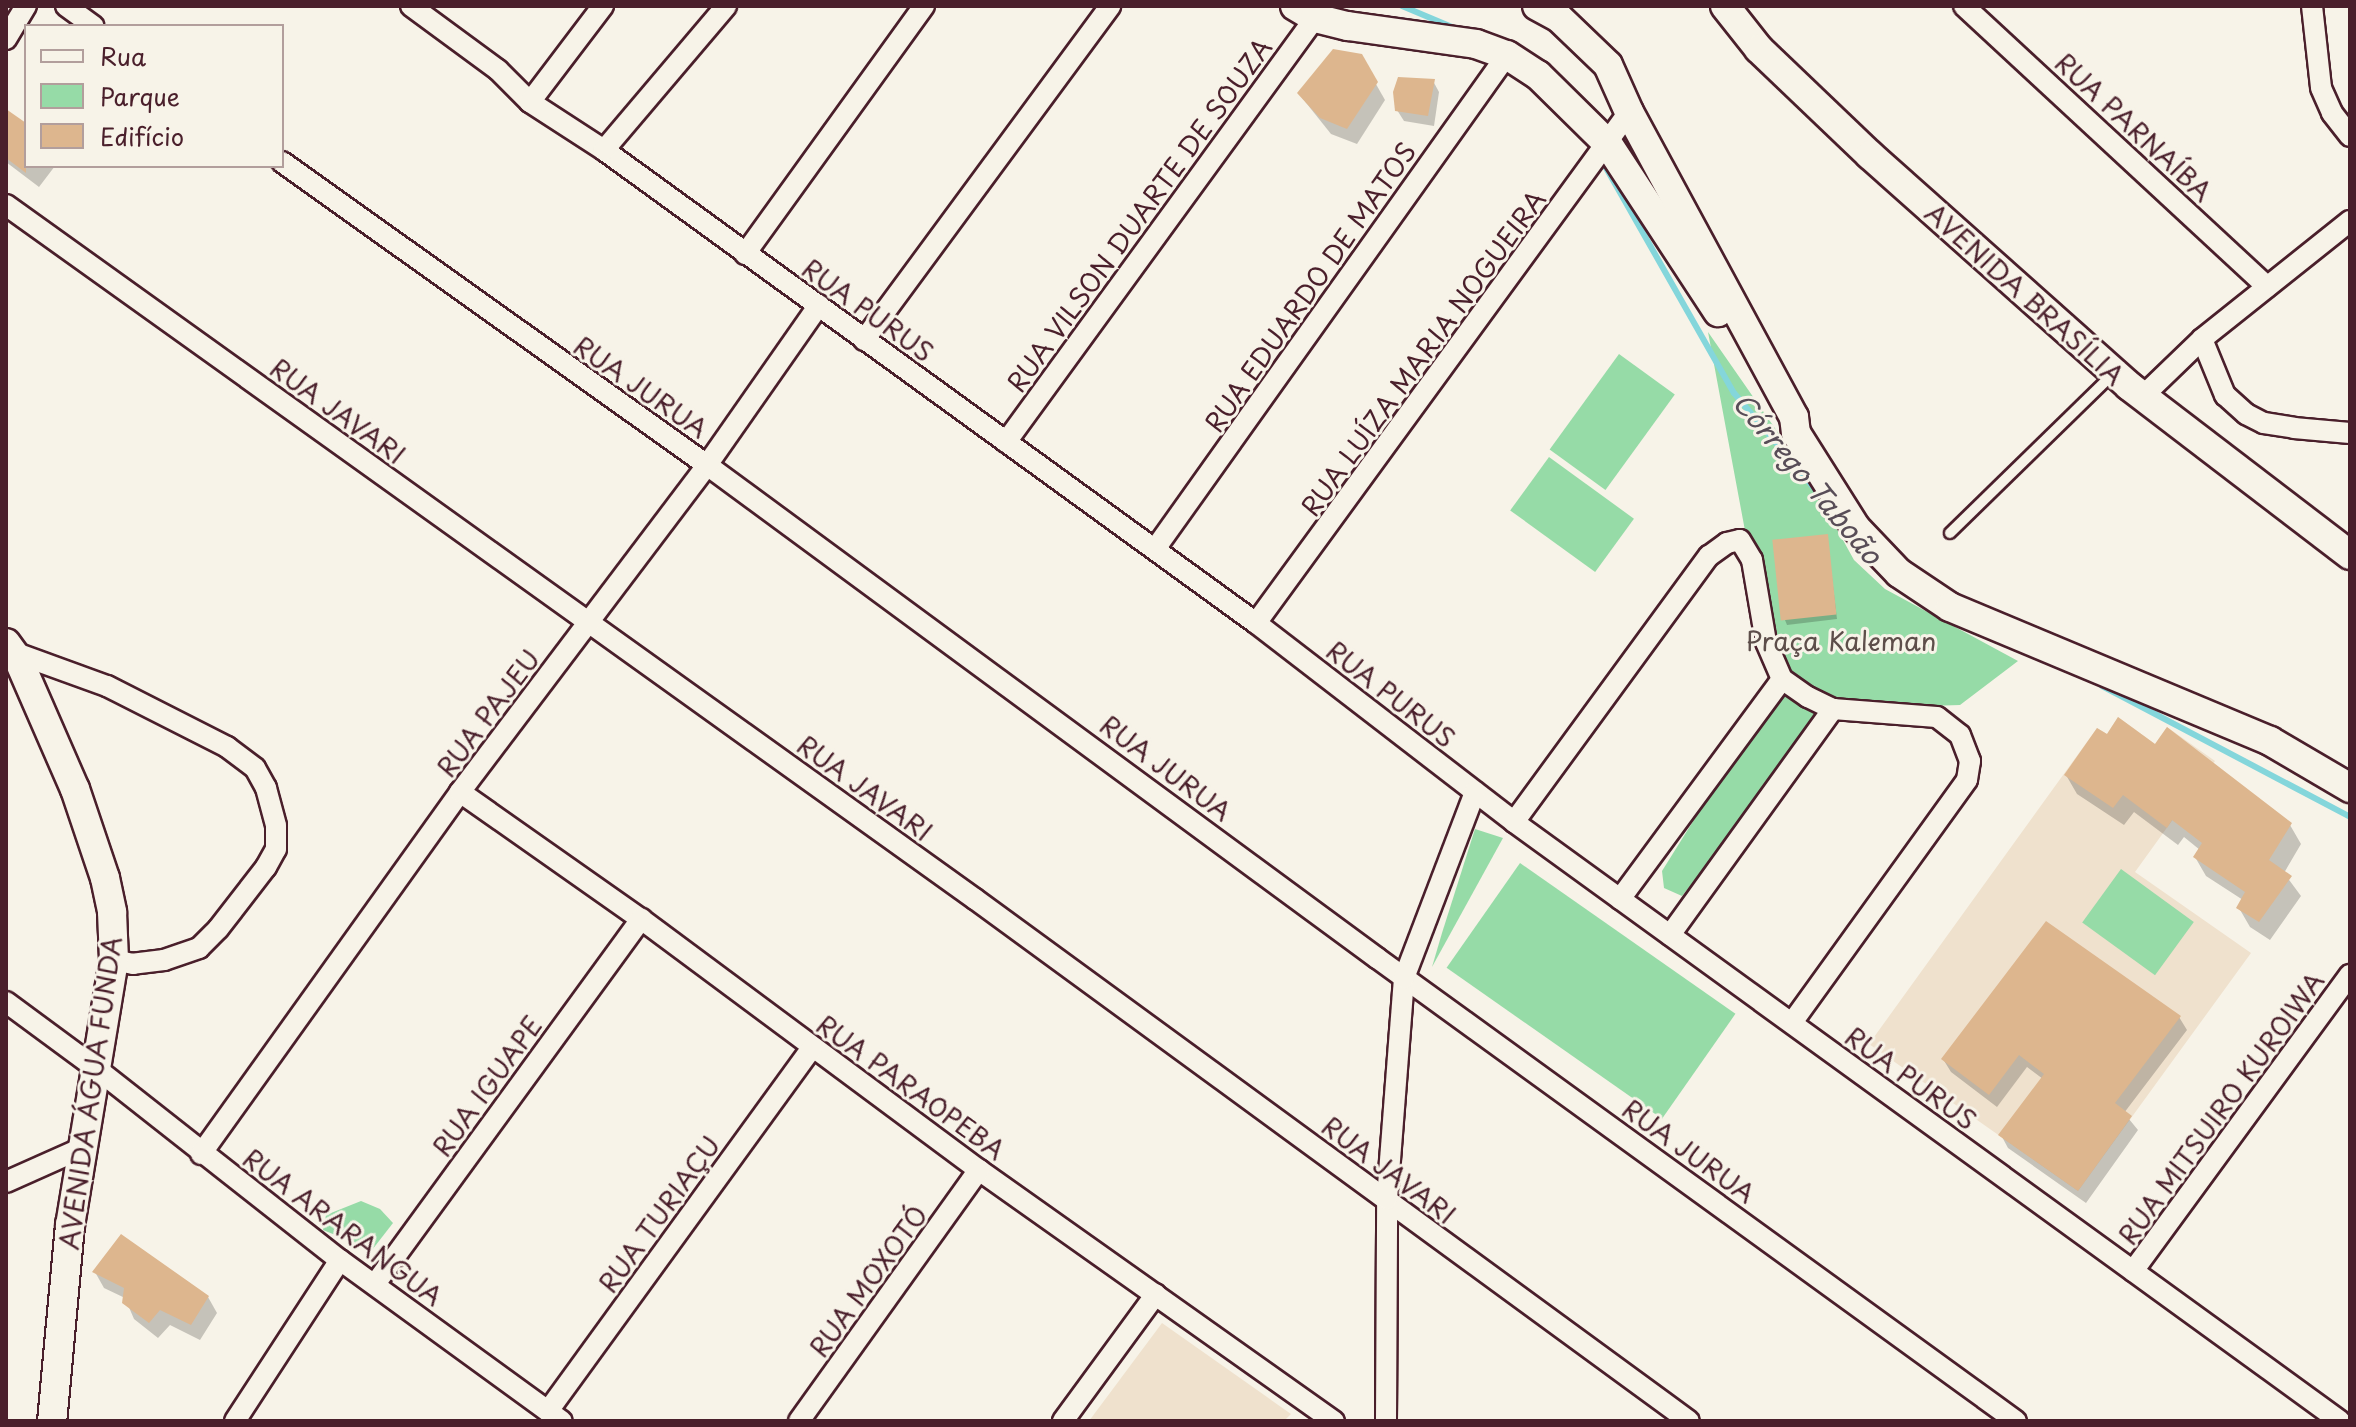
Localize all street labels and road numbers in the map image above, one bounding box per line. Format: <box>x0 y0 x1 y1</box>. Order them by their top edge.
street label: RUA VILSON DUARTE DE SOUZA <box>1001 33 1277 397</box>
street label: RUA PARNAÍBA <box>2048 45 2220 209</box>
street label: RUA EDUARDO DE MATOS <box>1196 134 1424 440</box>
street label: RUA LUÍZA MARIA NOGUEIRA <box>1293 183 1553 523</box>
street label: AVENIDA BRASÍLIA <box>1921 198 2129 390</box>
street label: RUA PURUS <box>796 252 940 368</box>
street label: RUA JURUA <box>568 329 714 445</box>
street label: RUA JAVARI <box>264 351 412 471</box>
street label: RUA PURUS <box>1320 634 1462 754</box>
street label: RUA PAJEU <box>429 642 547 784</box>
street label: RUA JURUA <box>1094 708 1238 828</box>
street label: RUA JAVARI <box>791 728 939 848</box>
street label: AVENIDA ÁGUA FUNDA <box>53 936 127 1250</box>
street label: RUA MITSUIRO KUROIWA <box>2111 965 2331 1251</box>
street label: RUA PARAOPEBA <box>810 1008 1012 1166</box>
street label: RUA IGUAPE <box>426 1010 548 1162</box>
street label: RUA PURUS <box>1839 1020 1983 1136</box>
street label: RUA JURUA <box>1616 1092 1762 1210</box>
street label: RUA JAVARI <box>1315 1109 1463 1231</box>
street label: RUA TURIAÇU <box>591 1129 727 1299</box>
street label: RUA ARARANGUA <box>237 1142 449 1312</box>
street label: RUA MOXOTÓ <box>802 1199 934 1363</box>

